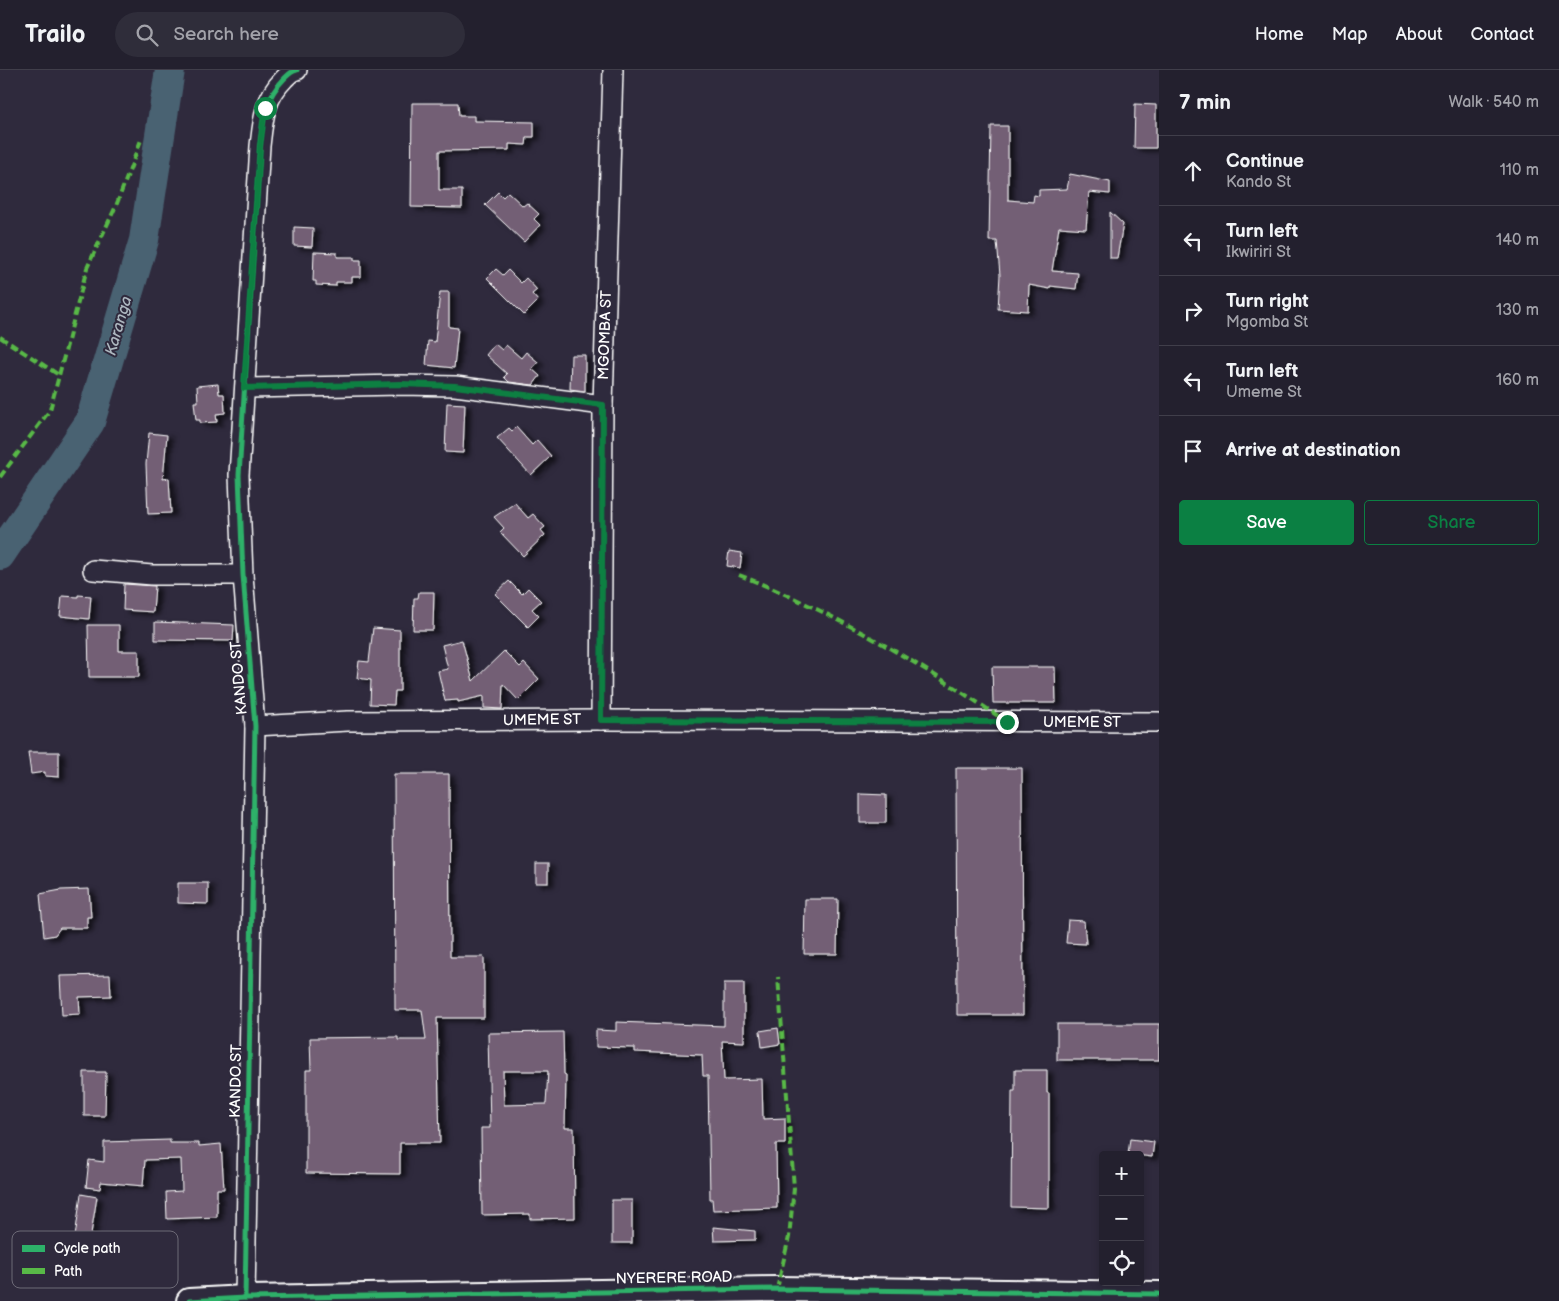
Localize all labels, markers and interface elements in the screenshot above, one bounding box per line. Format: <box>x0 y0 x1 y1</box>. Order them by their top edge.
search box <box>115 12 465 57</box>
text: Trailo <box>25 20 85 49</box>
icon: search <box>133 21 161 49</box>
text: Search here <box>173 23 279 46</box>
text: Home <box>1255 24 1304 45</box>
text: Map <box>1332 24 1368 45</box>
text: About <box>1396 24 1443 45</box>
text: Contact <box>1471 24 1534 45</box>
text: 7 min <box>1179 90 1231 115</box>
text: Walk · 540 m <box>1449 93 1539 112</box>
route start <box>254 97 277 120</box>
text: Continue <box>1226 150 1304 173</box>
icon: ahead <box>1179 157 1207 185</box>
text: 110 m <box>1500 161 1539 180</box>
text: Kando St <box>1226 173 1291 192</box>
text: Turn left <box>1226 220 1298 243</box>
icon: left <box>1179 227 1207 255</box>
text: 140 m <box>1496 231 1539 250</box>
text: Ikwiriri St <box>1226 243 1291 262</box>
street label: MGOMBA ST <box>594 290 616 380</box>
text: Turn right <box>1226 290 1309 313</box>
water label: Karanga <box>101 294 137 358</box>
icon: right <box>1179 297 1207 325</box>
text: 130 m <box>1496 301 1539 320</box>
text: Mgomba St <box>1226 313 1308 332</box>
text: Turn left <box>1226 360 1298 383</box>
icon: left <box>1179 367 1207 395</box>
text: 160 m <box>1496 371 1539 390</box>
text: Umeme St <box>1226 383 1302 402</box>
icon: arrive <box>1179 437 1207 465</box>
text: Arrive at destination <box>1226 439 1401 462</box>
button: Save <box>1179 500 1354 545</box>
button: Share <box>1364 500 1539 545</box>
street label: KANDO ST <box>226 640 252 716</box>
street label: UMEME ST <box>503 710 581 730</box>
route end <box>996 711 1019 734</box>
street label: UMEME ST <box>1043 713 1121 732</box>
street label: KANDO ST <box>226 1044 246 1118</box>
map controls <box>1099 1151 1144 1286</box>
button: + <box>1099 1151 1144 1196</box>
button: − <box>1099 1196 1144 1241</box>
legend <box>12 1231 178 1288</box>
text: Cycle path <box>54 1240 121 1257</box>
button: locate <box>1099 1241 1144 1286</box>
text: Path <box>54 1263 82 1280</box>
street label: NYERERE ROAD <box>615 1267 733 1289</box>

